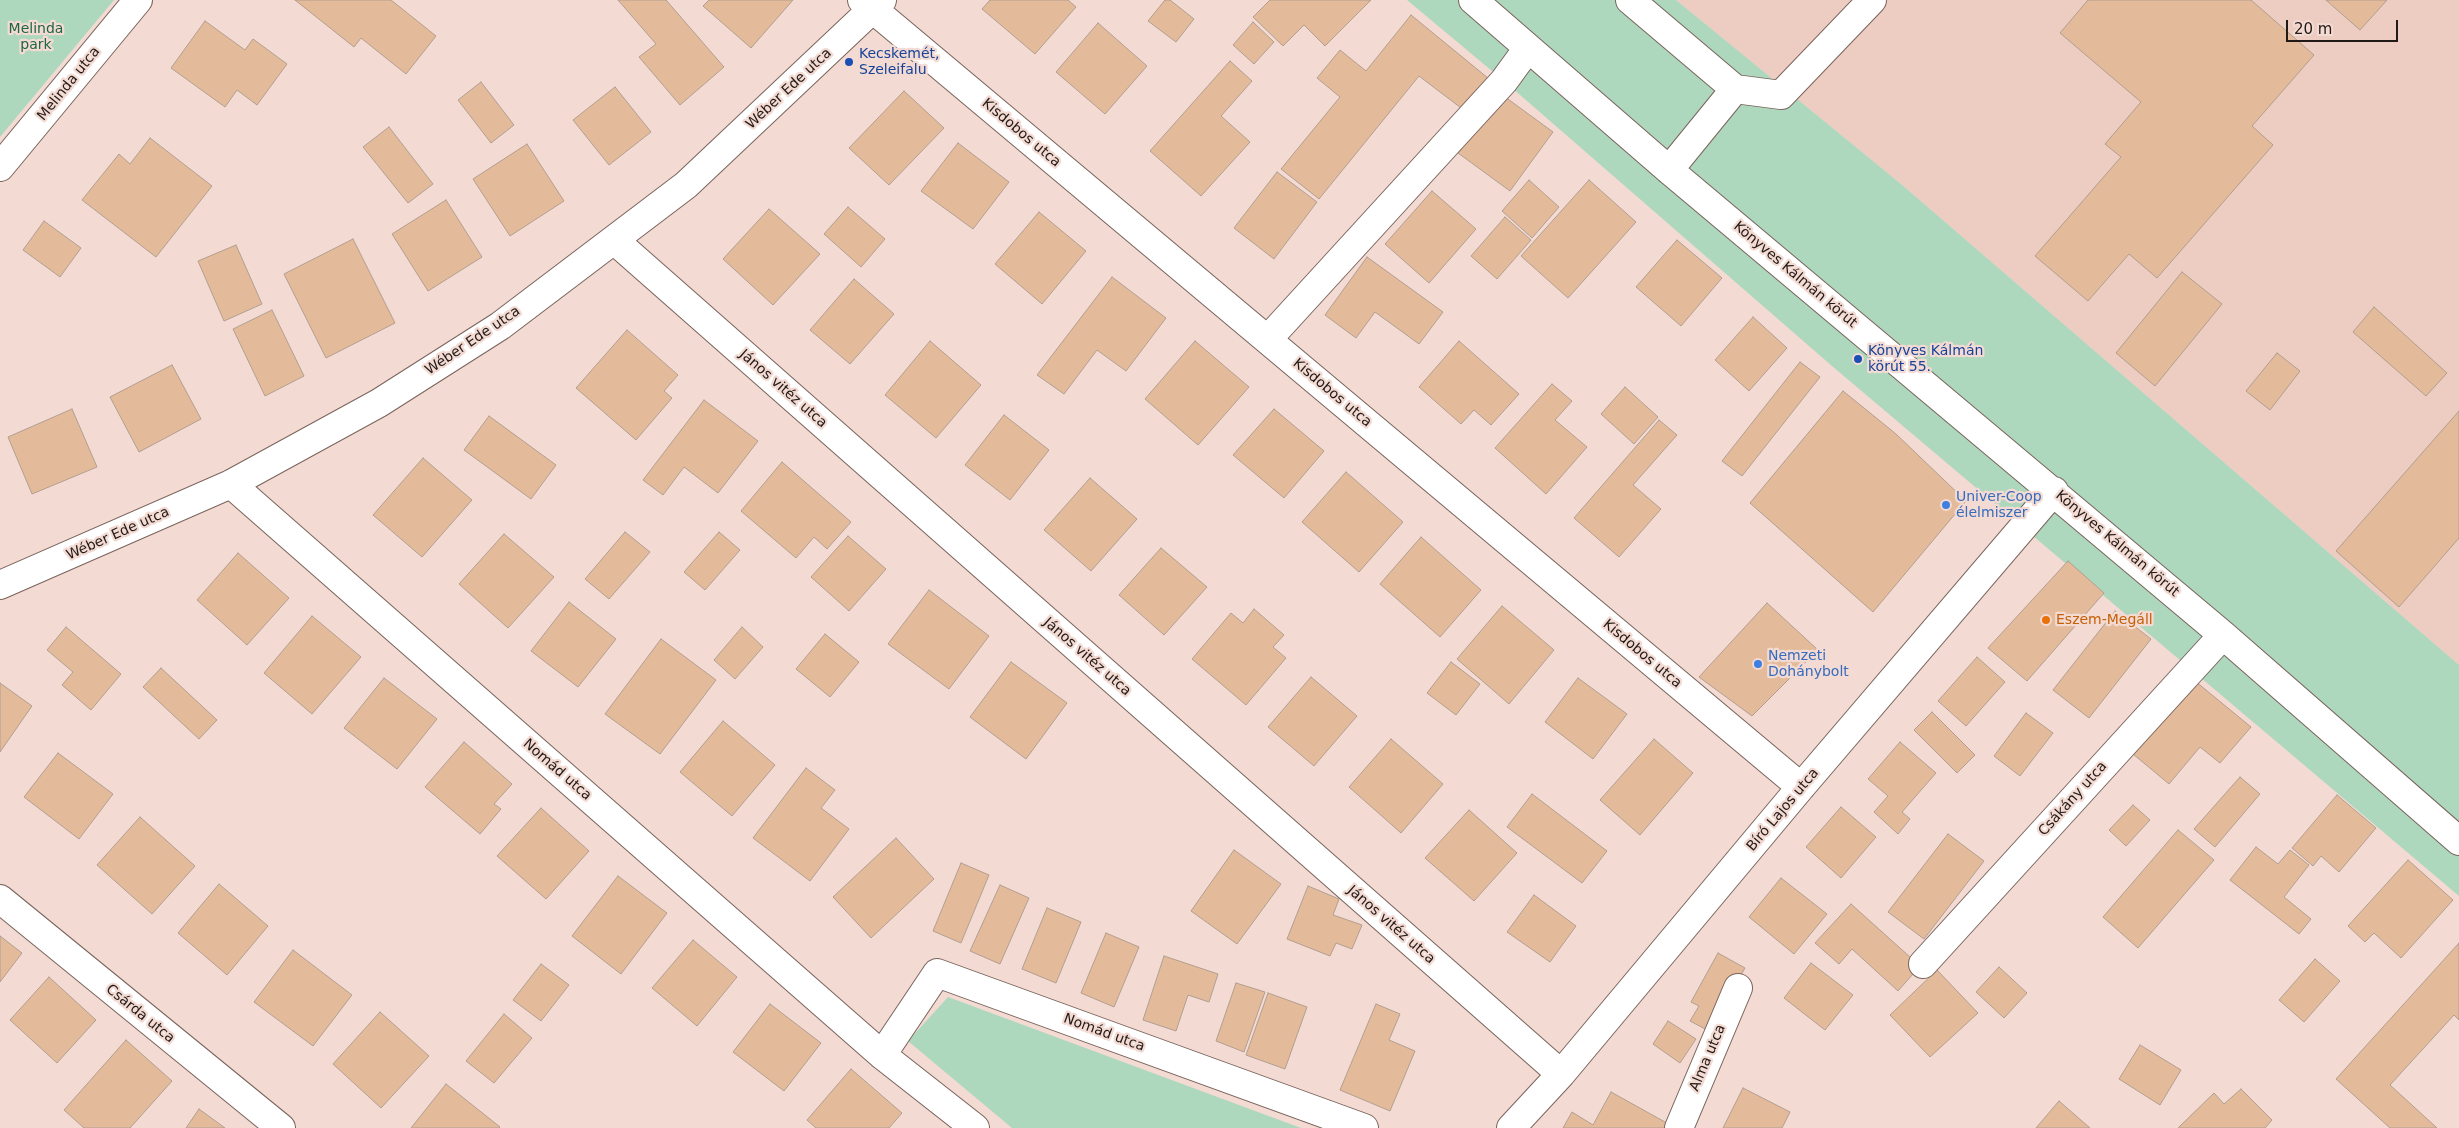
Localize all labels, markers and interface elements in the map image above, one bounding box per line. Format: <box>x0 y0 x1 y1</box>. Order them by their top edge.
scale bar <box>2289 10 2402 42</box>
text: 20 m <box>2294 20 2332 38</box>
park label: Melinda park <box>9 21 63 54</box>
street label: Melinda utca <box>34 44 104 124</box>
street label: Wéber Ede utca <box>743 45 835 133</box>
place label: Kecskemét, Szeleifalu <box>859 46 940 78</box>
marker: Kecskemét, Szeleifalu <box>843 56 855 68</box>
street label: Kisdobos utca <box>978 95 1064 171</box>
street label: Könyves Kálmán körút <box>1730 218 1860 332</box>
street label: Wéber Ede utca <box>422 303 524 379</box>
place label: Könyves Kálmán körút 55. <box>1868 343 1983 376</box>
street label: János vitéz utca <box>736 346 830 432</box>
marker: Könyves Kálmán körút 55. <box>1852 353 1864 365</box>
street label: Kisdobos utca <box>1289 355 1375 431</box>
street label: Könyves Kálmán körút <box>2052 487 2182 601</box>
place label: Univer-Coop élelmiszer <box>1956 489 2042 522</box>
marker: Univer-Coop élelmiszer <box>1940 499 1952 511</box>
street label: Wéber Ede utca <box>64 504 172 564</box>
place label: Eszem-Megáll <box>2056 612 2153 628</box>
street label: János vitéz utca <box>1040 614 1134 700</box>
marker: Eszem-Megáll <box>2040 614 2052 626</box>
street label: Kisdobos utca <box>1599 616 1685 692</box>
place label: Nemzeti Dohánybolt <box>1768 648 1849 680</box>
marker: Nemzeti Dohánybolt <box>1752 658 1764 670</box>
street label: Nomád utca <box>519 736 595 804</box>
street label: Csákány utca <box>2035 758 2111 840</box>
street label: Bíró Lajos utca <box>1743 765 1823 855</box>
street label: János vitéz utca <box>1344 882 1438 968</box>
street label: Csárda utca <box>102 981 178 1047</box>
street label: Nomád utca <box>1061 1011 1147 1055</box>
street label: Alma utca <box>1686 1022 1730 1094</box>

